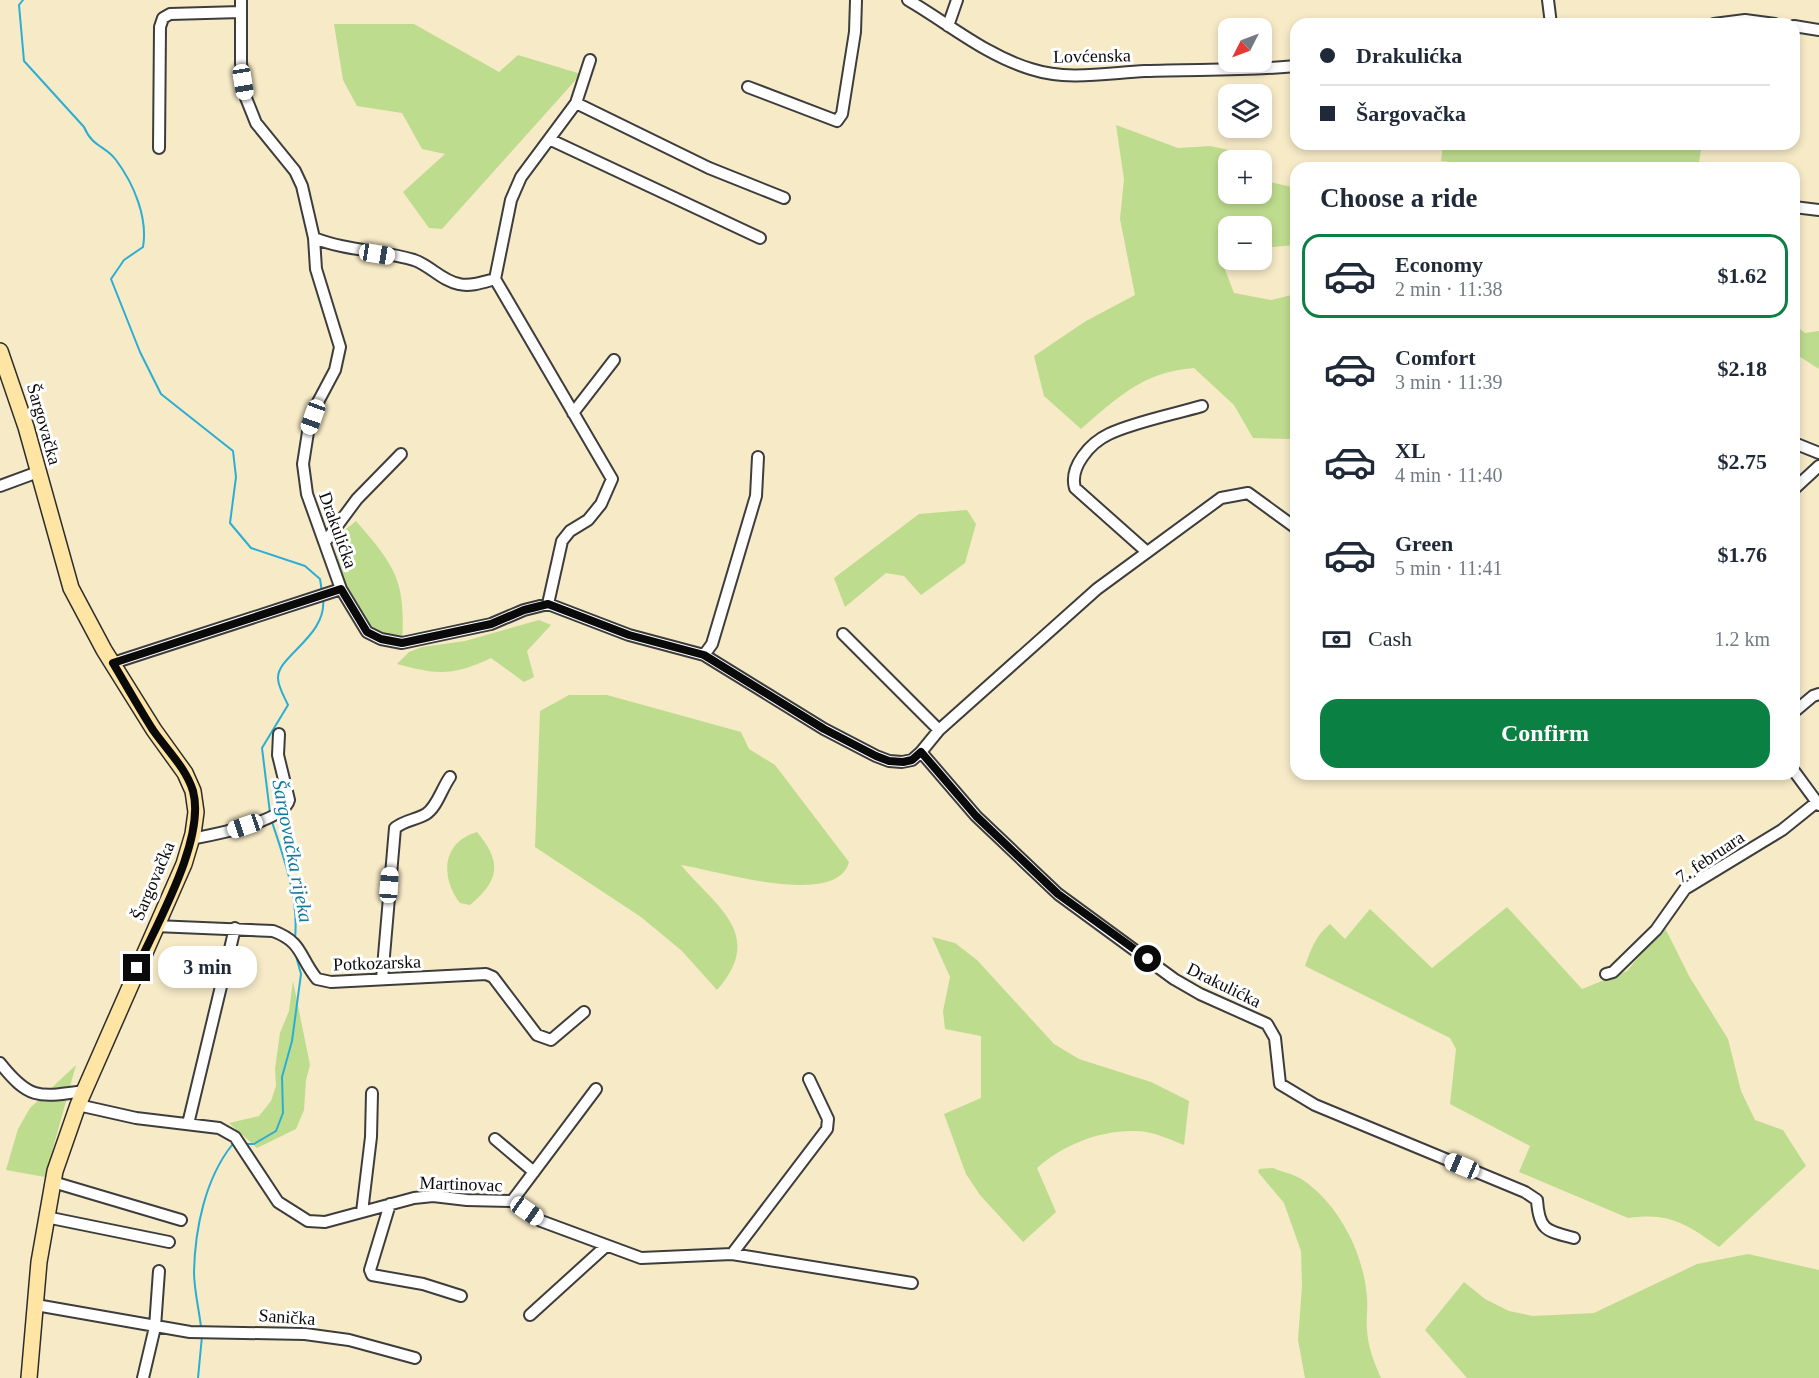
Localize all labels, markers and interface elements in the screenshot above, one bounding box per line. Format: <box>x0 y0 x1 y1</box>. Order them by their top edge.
north arrow <box>1218 18 1272 72</box>
map controls <box>1218 18 1272 270</box>
text: Drakulićka <box>1356 43 1462 68</box>
street label: Lovćenska <box>1053 45 1131 67</box>
car <box>231 63 255 101</box>
button: layers <box>1218 84 1272 138</box>
text: Šargovačka <box>1356 101 1466 126</box>
button: + <box>1218 150 1272 204</box>
text: Choose a ride <box>1320 183 1478 213</box>
button: − <box>1218 216 1272 270</box>
car <box>358 242 396 266</box>
icon: car <box>1323 249 1377 303</box>
text: Economy <box>1395 252 1483 277</box>
text: $1.62 <box>1718 263 1767 288</box>
text: 2 min · 11:38 <box>1395 278 1503 300</box>
icon: car <box>1323 342 1377 396</box>
text: Comfort <box>1395 345 1476 370</box>
text: $2.18 <box>1718 356 1767 381</box>
text: 3 min · 11:39 <box>1395 371 1503 393</box>
street label: Šargovačka <box>23 381 66 467</box>
car <box>298 397 328 437</box>
icon: car <box>1323 435 1377 489</box>
text: XL <box>1395 438 1426 463</box>
text: $2.75 <box>1718 449 1767 474</box>
text: 4 min · 11:40 <box>1395 464 1503 486</box>
street label: Drakulićka <box>315 489 361 571</box>
icon: car <box>1323 528 1377 582</box>
text: Green <box>1395 531 1453 556</box>
text: $1.76 <box>1718 542 1767 567</box>
text: 5 min · 11:41 <box>1395 557 1503 579</box>
icon: cash <box>1320 623 1353 656</box>
text: Cash <box>1368 626 1412 651</box>
text: 1.2 km <box>1714 628 1770 650</box>
button: Confirm <box>1320 699 1770 768</box>
water label: Šargovačka rijeka <box>267 777 319 925</box>
car <box>225 812 265 840</box>
street label: 7. februara <box>1672 827 1748 887</box>
street label: Šargovačka <box>127 838 179 923</box>
car <box>379 866 399 904</box>
route start <box>1134 945 1161 972</box>
callout: 3 min <box>158 947 257 989</box>
street label: Potkozarska <box>333 951 421 975</box>
route end <box>123 954 150 981</box>
text: 3 min <box>183 956 232 978</box>
street label: Drakulićka <box>1184 958 1264 1012</box>
car <box>1442 1151 1482 1181</box>
street label: Martinovac <box>419 1173 503 1195</box>
car <box>507 1193 547 1229</box>
street label: Sanička <box>258 1305 316 1329</box>

